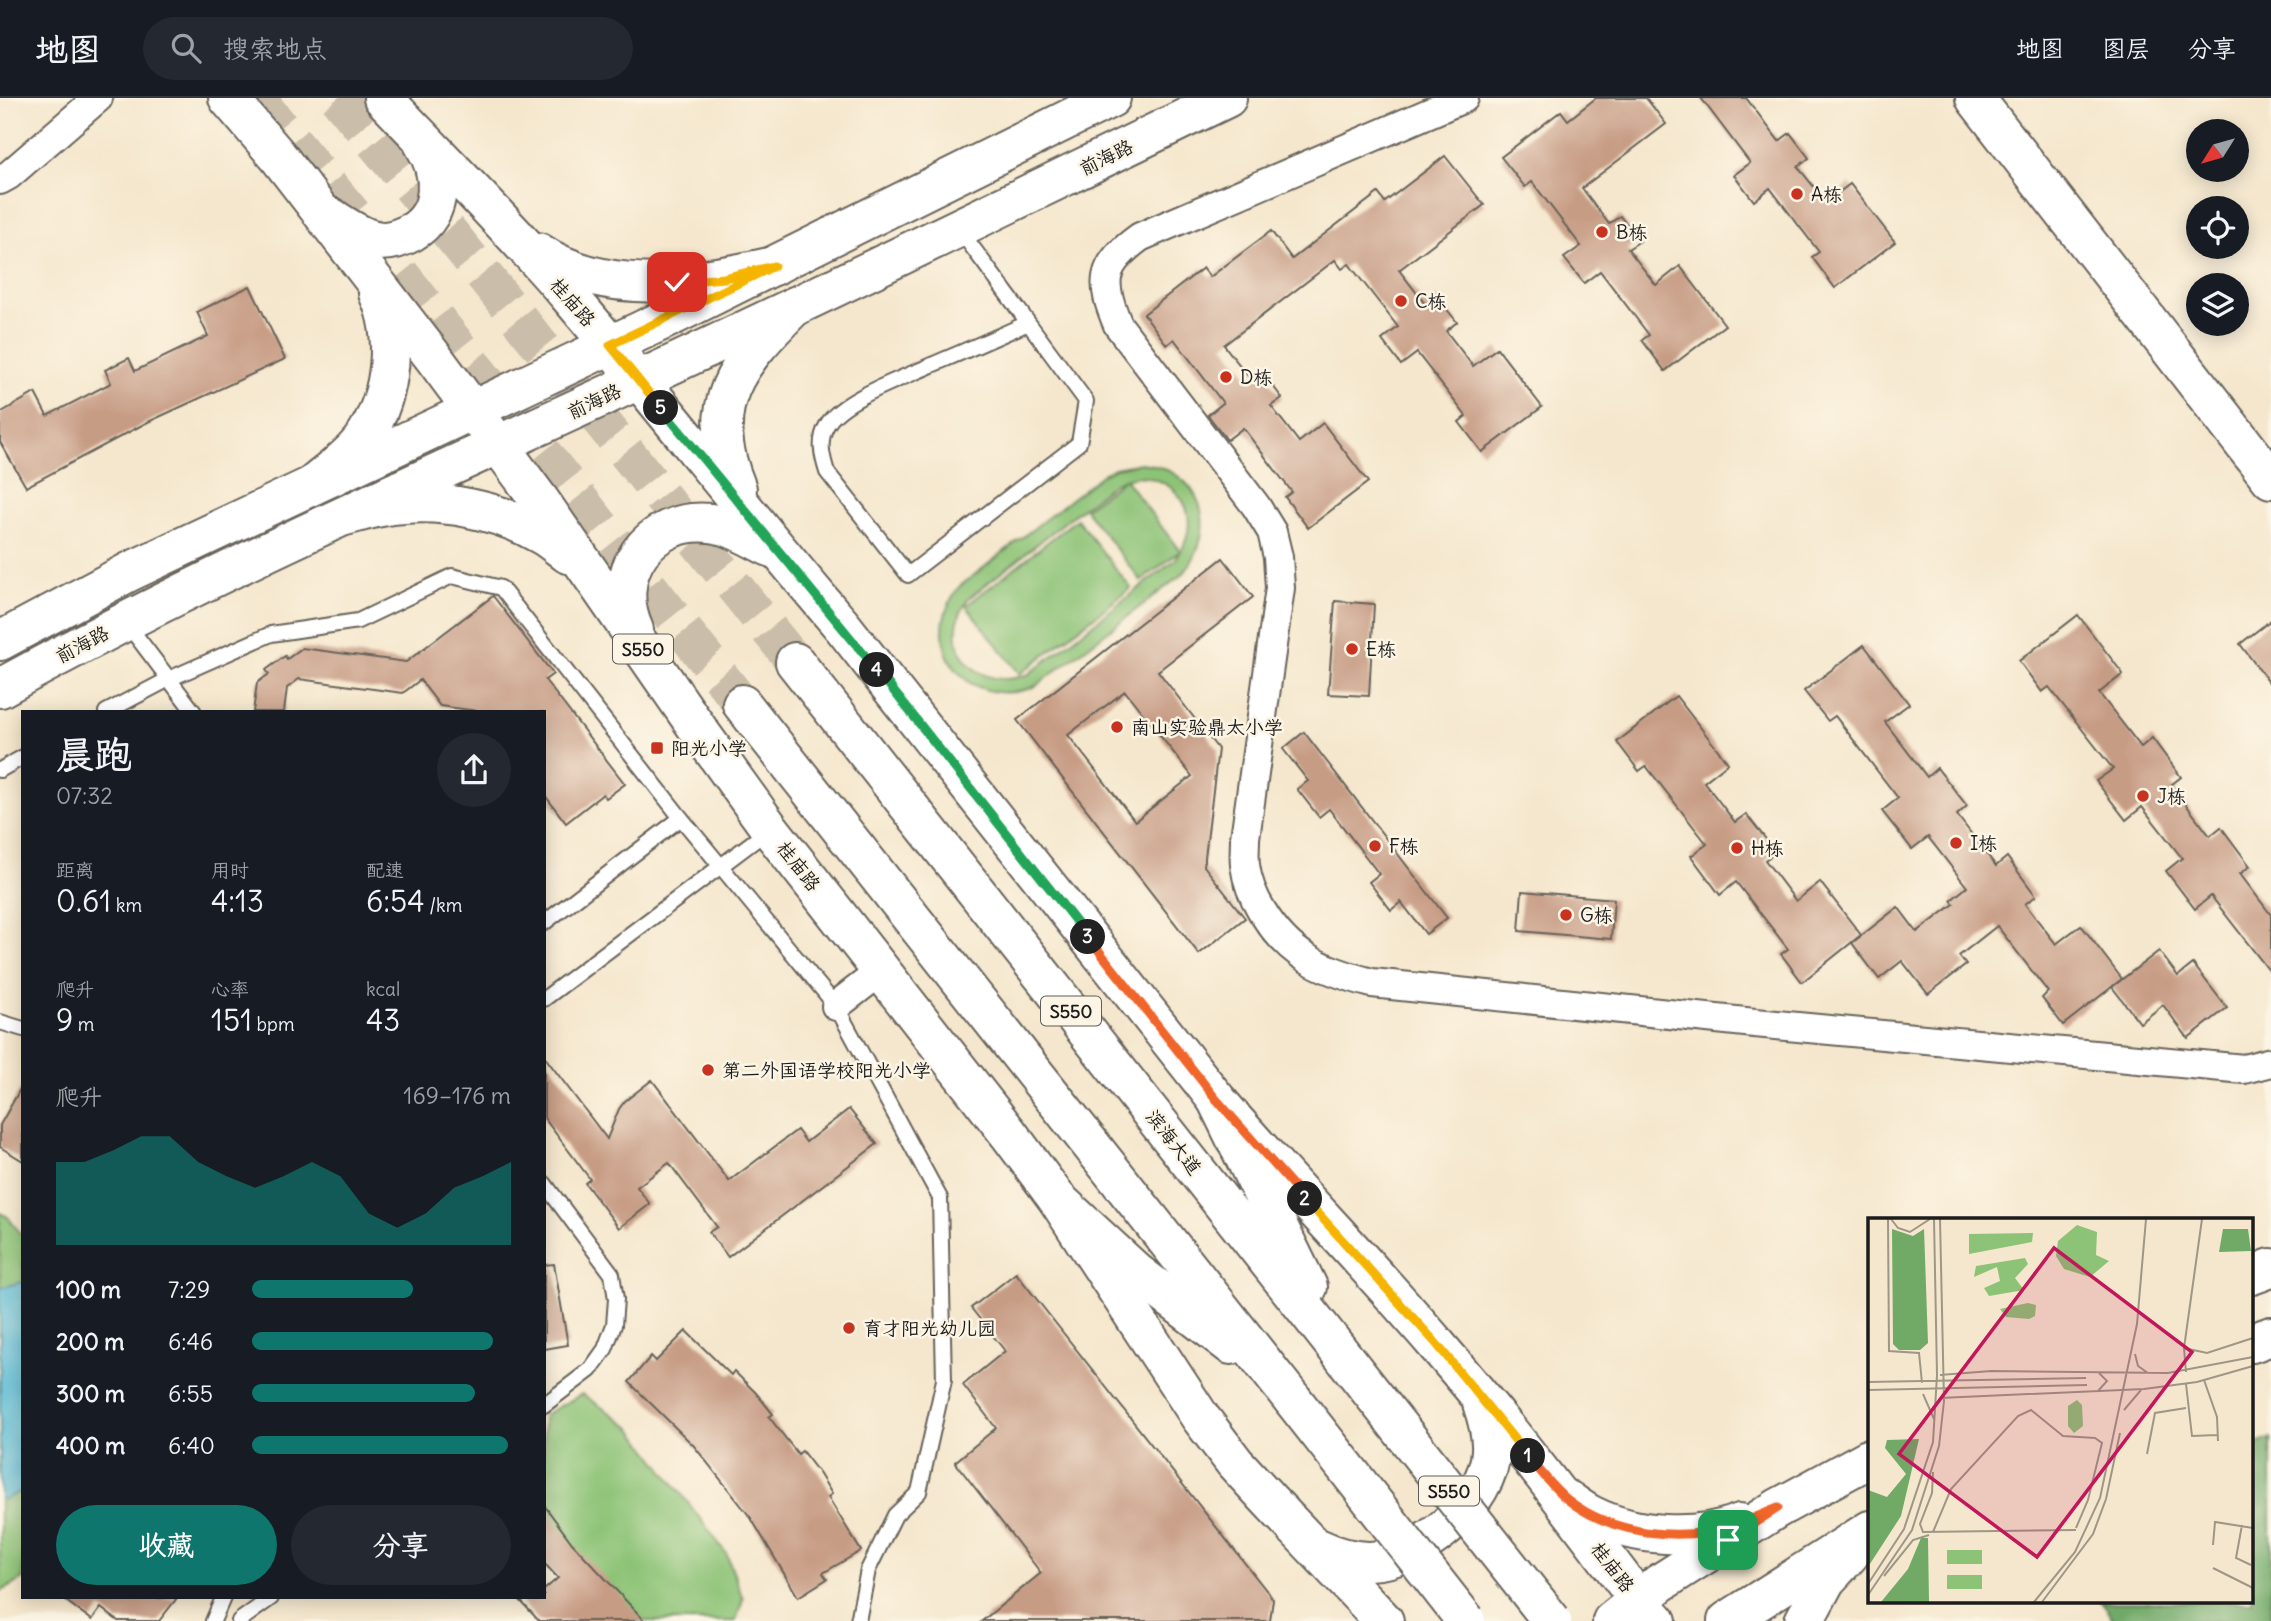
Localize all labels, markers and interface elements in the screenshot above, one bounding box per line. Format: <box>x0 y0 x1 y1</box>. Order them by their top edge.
search box <box>143 17 633 80</box>
text: 地图 <box>35 28 101 70</box>
icon: search <box>167 29 205 67</box>
text: 搜索地点 <box>223 32 327 65</box>
text: 地图 <box>2016 33 2064 63</box>
text: 图层 <box>2102 33 2150 63</box>
text: 分享 <box>2188 33 2236 63</box>
north arrow <box>2186 119 2249 182</box>
map controls <box>2186 119 2249 336</box>
street label: 前海路 <box>1075 134 1137 180</box>
place label: A栋 <box>1811 182 1842 206</box>
marker: A栋 <box>1789 186 1805 202</box>
button: locate <box>2186 196 2249 259</box>
place label: B栋 <box>1616 220 1647 244</box>
marker: B栋 <box>1594 224 1610 240</box>
pin <box>647 252 707 312</box>
icon: check <box>658 263 696 301</box>
street label: 桂庙路 <box>545 273 601 331</box>
button: layers <box>2186 273 2249 336</box>
place label: C栋 <box>1415 289 1447 313</box>
marker: C栋 <box>1393 293 1409 309</box>
place label: D栋 <box>1240 365 1272 389</box>
marker: D栋 <box>1218 369 1234 385</box>
street label: 前海路 <box>563 378 625 424</box>
pin: 5 <box>644 390 678 426</box>
text: 5 <box>655 395 666 419</box>
street label: 前海路 <box>51 620 113 668</box>
road number: S550 <box>613 634 673 664</box>
place label: E栋 <box>1366 637 1396 661</box>
marker: E栋 <box>1344 641 1360 657</box>
pin: 4 <box>860 652 894 688</box>
text: 4 <box>871 657 882 681</box>
place label: 南山实验鼎太小学 <box>1131 715 1283 739</box>
marker: 南山实验鼎太小学 <box>1109 719 1125 735</box>
text: 晨跑 <box>56 731 132 778</box>
button: share <box>437 733 511 807</box>
place label: 阳光小学 <box>671 736 747 760</box>
marker: 阳光小学 <box>649 740 665 756</box>
text: 07:32 <box>56 781 113 810</box>
place label: J栋 <box>2157 784 2186 808</box>
marker: J栋 <box>2135 788 2151 804</box>
place label: I栋 <box>1970 831 1997 855</box>
place label: F栋 <box>1389 834 1419 858</box>
marker: I栋 <box>1948 835 1964 851</box>
street label: 桂庙路 <box>772 836 826 896</box>
place label: H栋 <box>1751 836 1784 860</box>
marker: F栋 <box>1367 838 1383 854</box>
marker: H栋 <box>1729 840 1745 856</box>
text: 距离 <box>56 858 94 882</box>
text: 用时 <box>211 858 249 882</box>
text: 配速 <box>366 858 404 882</box>
text: 0.61 <box>56 882 111 920</box>
text: 4:13 <box>211 882 264 920</box>
text: 6:54 <box>366 882 425 920</box>
text: km <box>111 893 142 917</box>
text: /km <box>425 893 462 917</box>
place label: G栋 <box>1580 903 1613 927</box>
marker: G栋 <box>1558 907 1574 923</box>
pin: 3 <box>1070 920 1106 954</box>
text: 3 <box>1082 924 1093 948</box>
text: 爬升 <box>56 977 94 1001</box>
text: 心率 <box>211 977 249 1001</box>
text: kcal <box>366 977 400 1001</box>
road number: S550 <box>1041 996 1101 1026</box>
text: 9 <box>56 1001 73 1039</box>
text: 151 <box>211 1001 252 1039</box>
text: 43 <box>366 1001 400 1039</box>
text: m <box>73 1012 94 1036</box>
text: bpm <box>252 1012 295 1036</box>
place label: 第二外国语学校阳光小学 <box>722 1058 931 1082</box>
marker: 第二外国语学校阳光小学 <box>700 1062 716 1078</box>
text: 169–176 m <box>403 1081 511 1110</box>
text: 爬升 <box>56 1082 102 1111</box>
street label: 滨海大道 <box>1141 1105 1207 1179</box>
pin: 2 <box>1288 1182 1322 1216</box>
text: 2 <box>1299 1186 1310 1210</box>
inset map <box>1868 1218 2254 1604</box>
text: 100 m <box>56 1275 121 1304</box>
text: 7:29 <box>168 1275 210 1304</box>
place label: 育才阳光幼儿园 <box>863 1316 996 1340</box>
marker: 育才阳光幼儿园 <box>841 1320 857 1336</box>
text: 200 m <box>56 1327 125 1356</box>
text: 6:46 <box>168 1327 213 1356</box>
text: 300 m <box>56 1379 125 1408</box>
text: 6:55 <box>168 1379 213 1408</box>
text: 400 m <box>56 1431 125 1460</box>
text: 6:40 <box>168 1431 215 1460</box>
pin: 1 <box>1510 1438 1546 1474</box>
text: 1 <box>1524 1443 1531 1467</box>
road number: S550 <box>1419 1476 1479 1506</box>
button: 收藏 <box>56 1505 277 1585</box>
button: 分享 <box>291 1505 511 1585</box>
pin <box>1698 1510 1758 1570</box>
icon: arrive <box>1709 1521 1747 1559</box>
street label: 桂庙路 <box>1586 1537 1640 1597</box>

